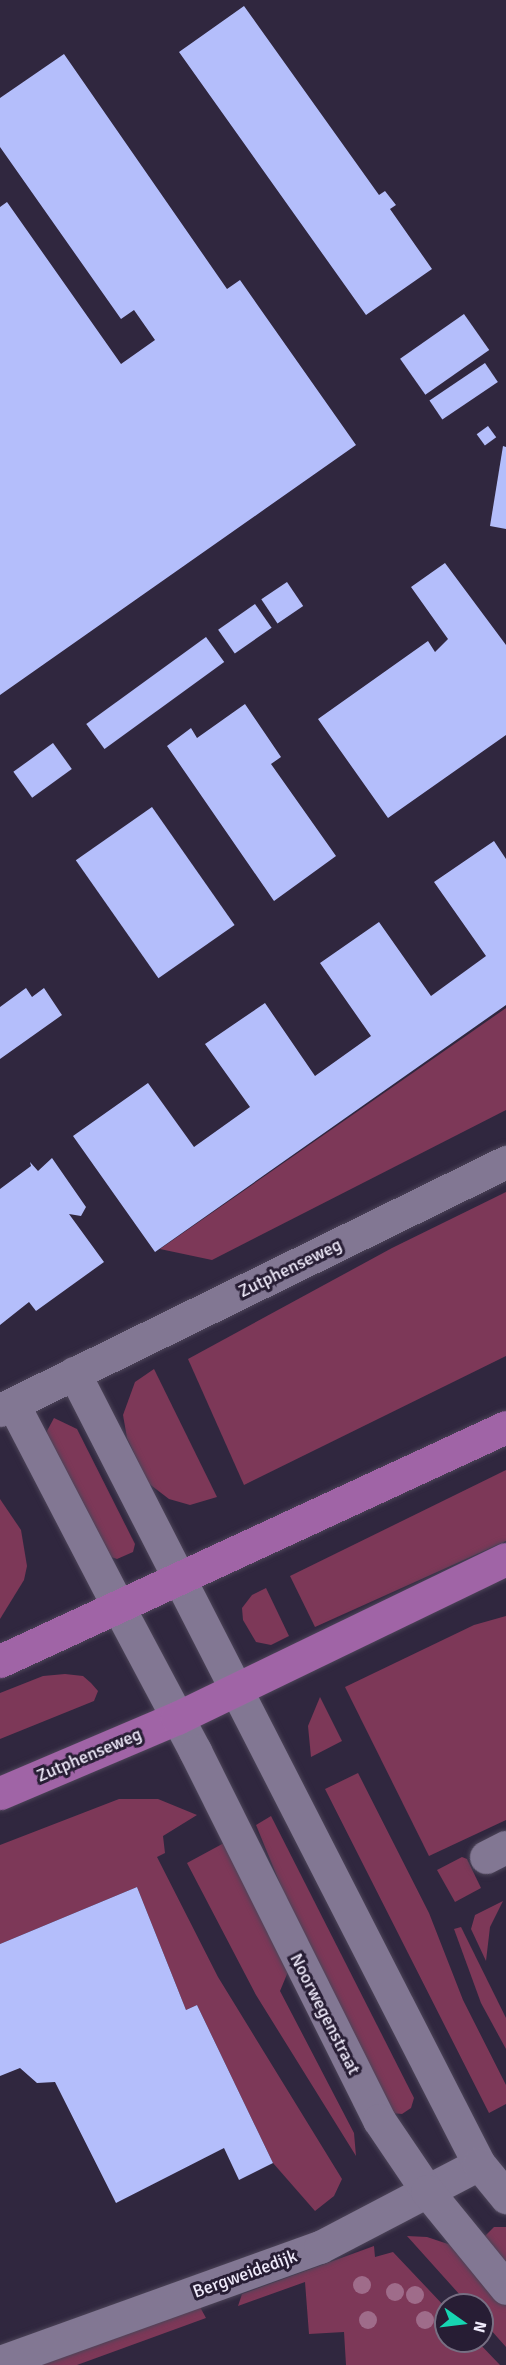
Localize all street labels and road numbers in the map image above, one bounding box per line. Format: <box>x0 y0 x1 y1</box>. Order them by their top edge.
street label: Zutphenseweg <box>235 1234 345 1302</box>
street label: Zutphenseweg <box>33 1723 145 1787</box>
street label: Noorwegenstraat <box>285 1950 365 2078</box>
street label: Bergweidedijk <box>190 2245 300 2303</box>

